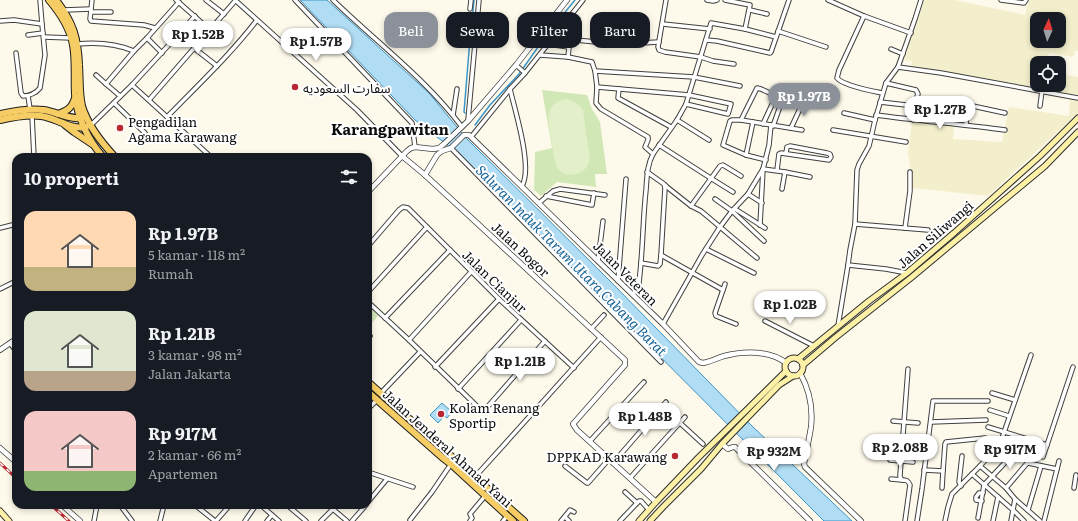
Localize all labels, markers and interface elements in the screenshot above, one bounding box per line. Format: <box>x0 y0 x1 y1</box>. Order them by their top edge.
chip: Beli <box>384 12 438 48</box>
chip: Sewa <box>446 12 509 48</box>
chip: Filter <box>517 12 582 48</box>
chip: Baru <box>590 12 650 48</box>
north arrow <box>1030 12 1066 48</box>
map controls <box>1030 12 1066 92</box>
pin: Rp 1.52B <box>157 21 239 55</box>
text: Rp 1.52B <box>171 24 225 43</box>
pin: Rp 1.57B <box>275 28 357 62</box>
text: Rp 1.57B <box>289 31 343 50</box>
button: locate <box>1030 56 1066 92</box>
place label: سفارت السعوديه <box>303 78 391 97</box>
marker: سفارت السعوديه <box>290 82 300 92</box>
pin: Rp 1.97B <box>763 83 845 117</box>
text: Rp 1.97B <box>777 86 831 105</box>
pin: Rp 1.27B <box>899 96 981 130</box>
text: Rp 1.27B <box>913 99 967 118</box>
place label: Pengadilan Agama Karawang <box>128 112 237 146</box>
district label: Karangpawitan <box>331 117 450 140</box>
marker: Pengadilan Agama Karawang <box>115 123 125 133</box>
water label: Saluran Induk Tarum Utara Cabang Barat <box>472 160 672 360</box>
text: 10 properti <box>24 165 119 190</box>
icon: filters <box>338 166 360 188</box>
street label: Jalan Siliwangi <box>893 195 978 272</box>
street label: Jalan Bogor <box>488 217 555 281</box>
text: Rp 1.97B <box>148 220 218 245</box>
icon: home <box>56 227 104 275</box>
street label: Jalan Veteran <box>589 236 663 310</box>
text: 5 kamar · 118 m² <box>148 245 245 264</box>
street label: Jalan Cianjur <box>458 245 532 317</box>
text: Rumah <box>148 264 193 283</box>
pin: Rp 1.02B <box>749 291 831 325</box>
text: Rp 1.02B <box>763 294 817 313</box>
text: Rp 1.21B <box>148 320 216 345</box>
icon: home <box>56 327 104 375</box>
text: 3 kamar · 98 m² <box>148 345 242 364</box>
pin: Rp 1.21B <box>479 348 561 382</box>
text: Rp 1.21B <box>494 351 546 370</box>
text: Jalan Jakarta <box>148 364 231 383</box>
street label: Jalan Jenderal Ahmad Yani <box>379 385 517 512</box>
place label: Kolam Renang Sportip <box>449 398 540 432</box>
pin: Rp 1.48B <box>604 403 686 437</box>
text: Rp 1.48B <box>618 406 672 425</box>
marker: Kolam Renang Sportip <box>436 409 446 419</box>
text: Rp 917M <box>148 420 217 445</box>
icon: home <box>56 427 104 475</box>
pin: Rp 2.08B <box>859 434 941 468</box>
pin: Rp 917M <box>973 436 1047 470</box>
text: Rp 2.08B <box>872 437 928 456</box>
pin: Rp 932M <box>737 438 811 472</box>
text: Rp 917M <box>983 439 1037 458</box>
text: Rp 932M <box>747 441 801 460</box>
text: 2 kamar · 66 m² <box>148 445 241 464</box>
place label: DPPKAD Karawang <box>547 447 668 466</box>
marker: DPPKAD Karawang <box>670 451 680 461</box>
text: Apartemen <box>148 464 218 483</box>

